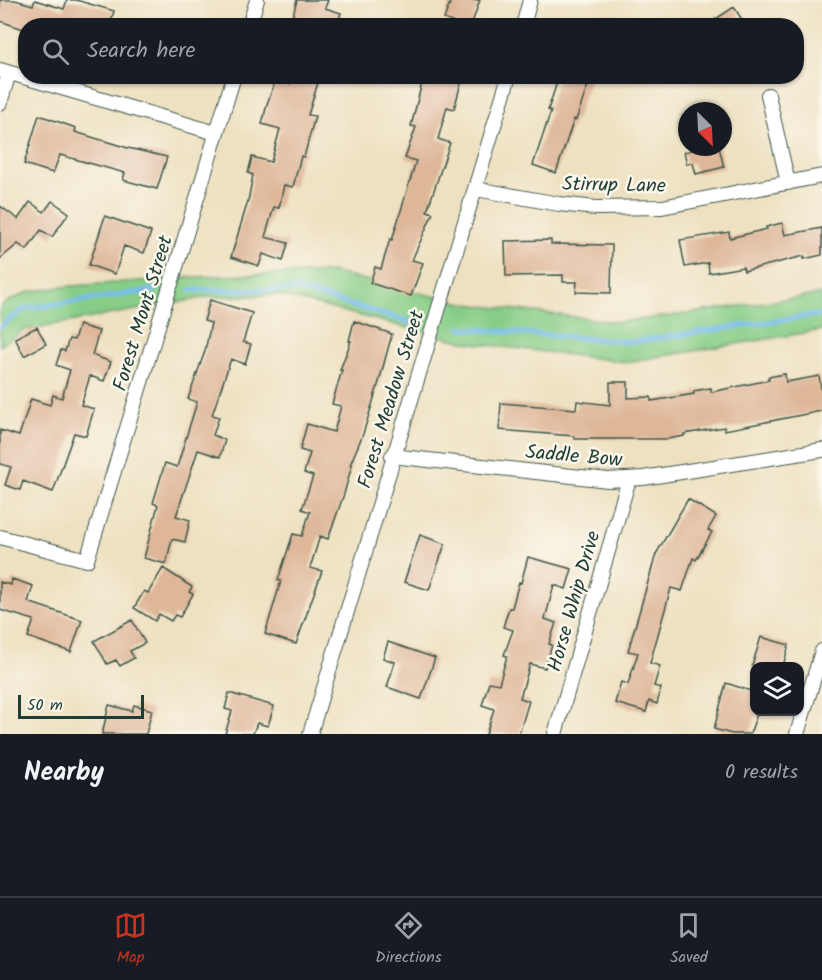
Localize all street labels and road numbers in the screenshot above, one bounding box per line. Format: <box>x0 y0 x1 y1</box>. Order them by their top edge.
street label: Stirrup Lane <box>562 169 666 203</box>
street label: Forest Mont Street <box>105 231 183 395</box>
street label: Forest Meadow Street <box>350 306 434 493</box>
street label: Saddle Bow <box>524 437 624 477</box>
street label: Horse Whip Drive <box>540 527 610 676</box>

